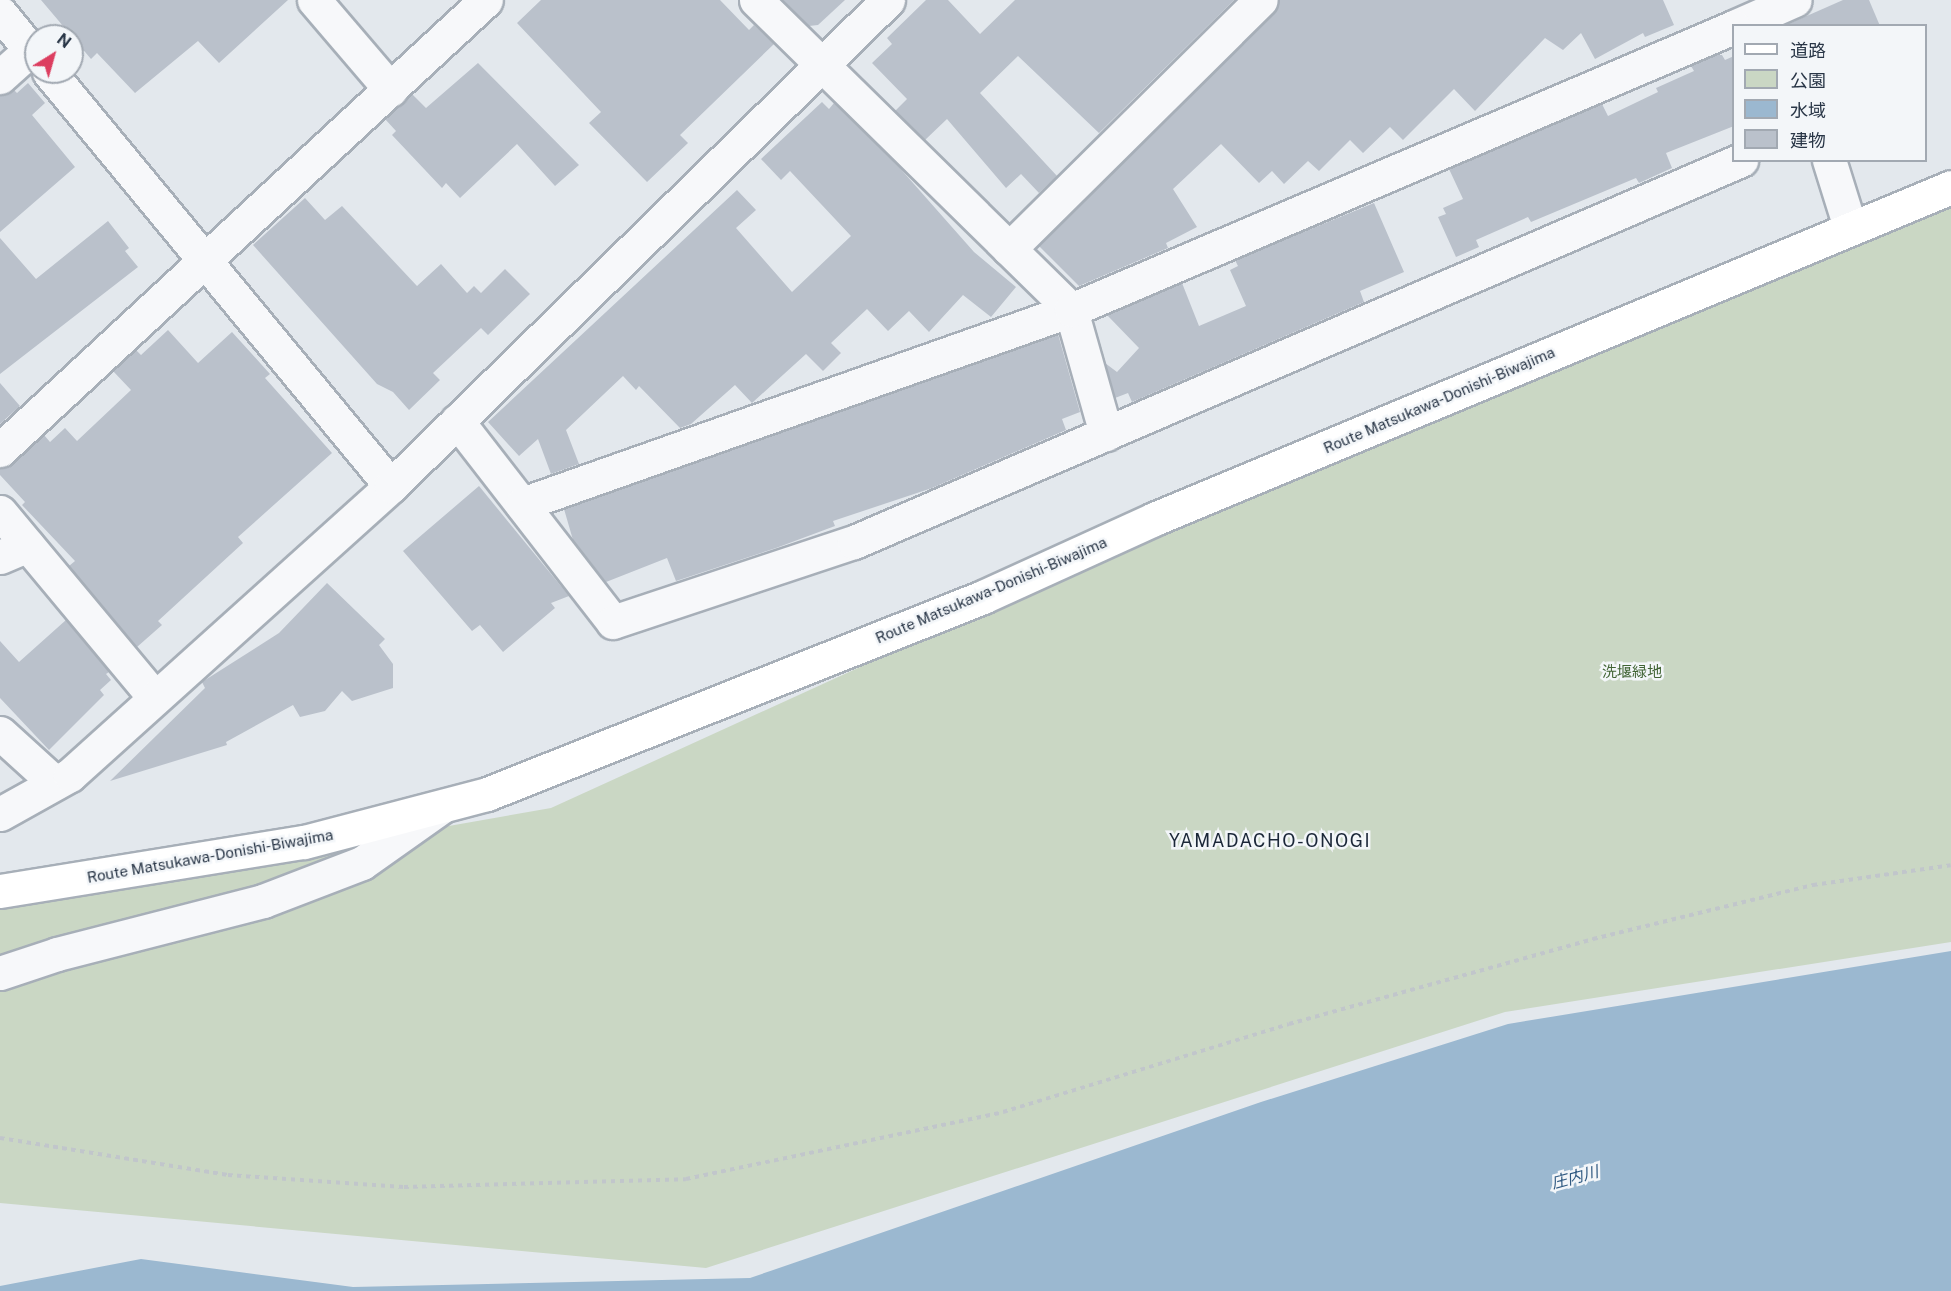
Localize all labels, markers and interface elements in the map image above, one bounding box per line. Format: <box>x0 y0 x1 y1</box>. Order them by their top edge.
north arrow <box>24 24 84 84</box>
legend <box>1732 24 1927 162</box>
text: N <box>53 29 75 52</box>
text: 道路 <box>1790 40 1826 61</box>
text: 公園 <box>1790 70 1826 91</box>
text: 水域 <box>1790 100 1826 121</box>
text: 建物 <box>1790 130 1826 151</box>
street label: Route Matsukawa-Donishi-Biwajima <box>1321 343 1557 457</box>
street label: Route Matsukawa-Donishi-Biwajima <box>873 533 1109 647</box>
park label: 洗堰緑地 <box>1602 663 1662 681</box>
street label: Route Matsukawa-Donishi-Biwajima <box>86 825 334 887</box>
district label: YAMADACHO-ONOGI <box>1169 830 1371 852</box>
water label: 庄内川 <box>1549 1163 1601 1193</box>

